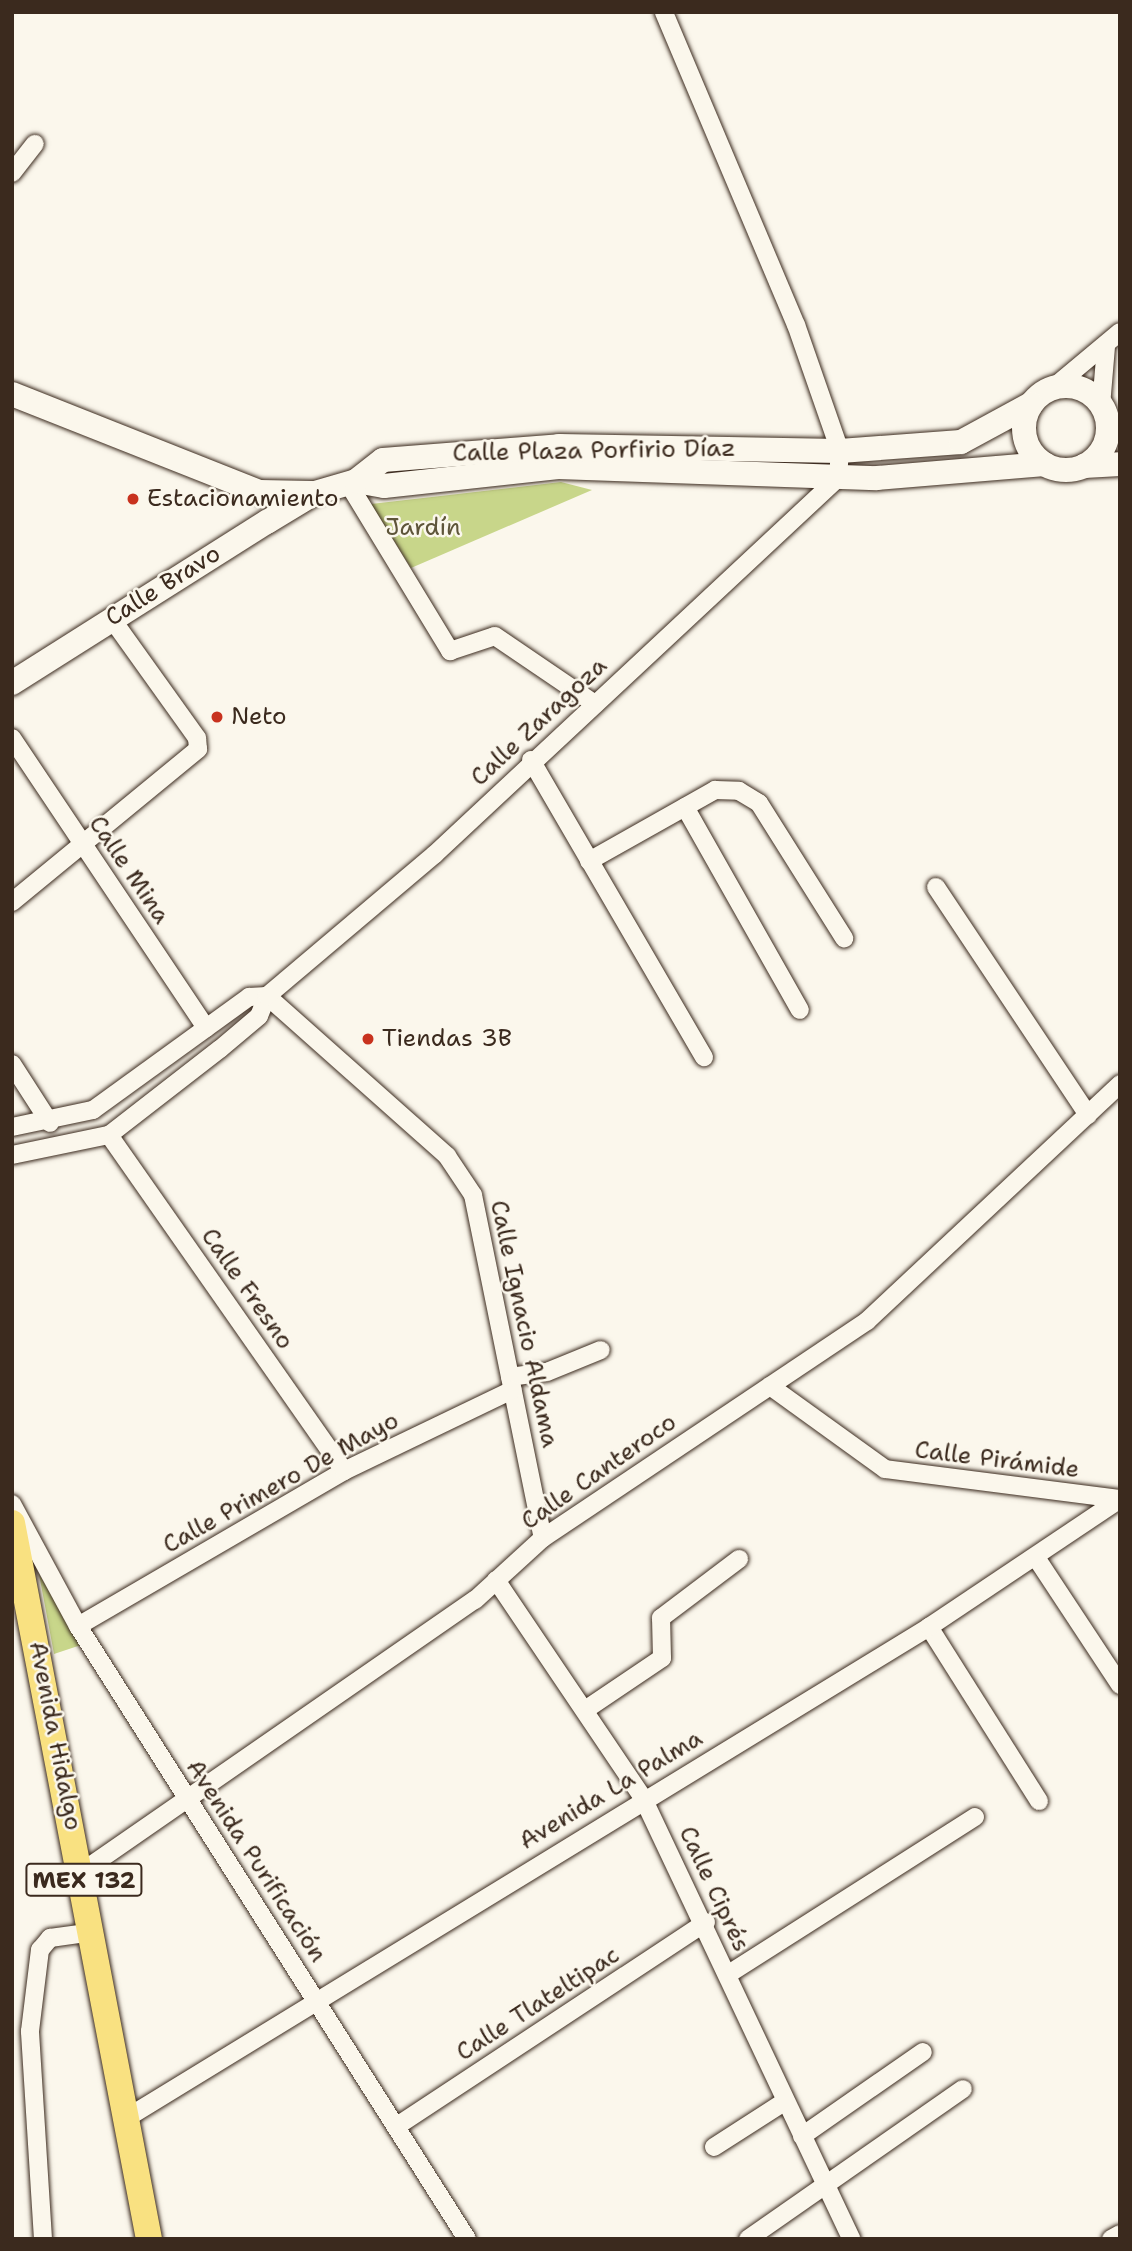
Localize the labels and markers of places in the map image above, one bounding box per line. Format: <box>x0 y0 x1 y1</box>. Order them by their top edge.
place label: Estacionamiento <box>147 485 339 513</box>
marker: Estacionamiento <box>125 491 141 507</box>
place label: Neto <box>231 703 287 731</box>
marker: Neto <box>209 709 225 725</box>
place label: Tiendas 3B <box>382 1025 512 1053</box>
marker: Tiendas 3B <box>360 1031 376 1047</box>

